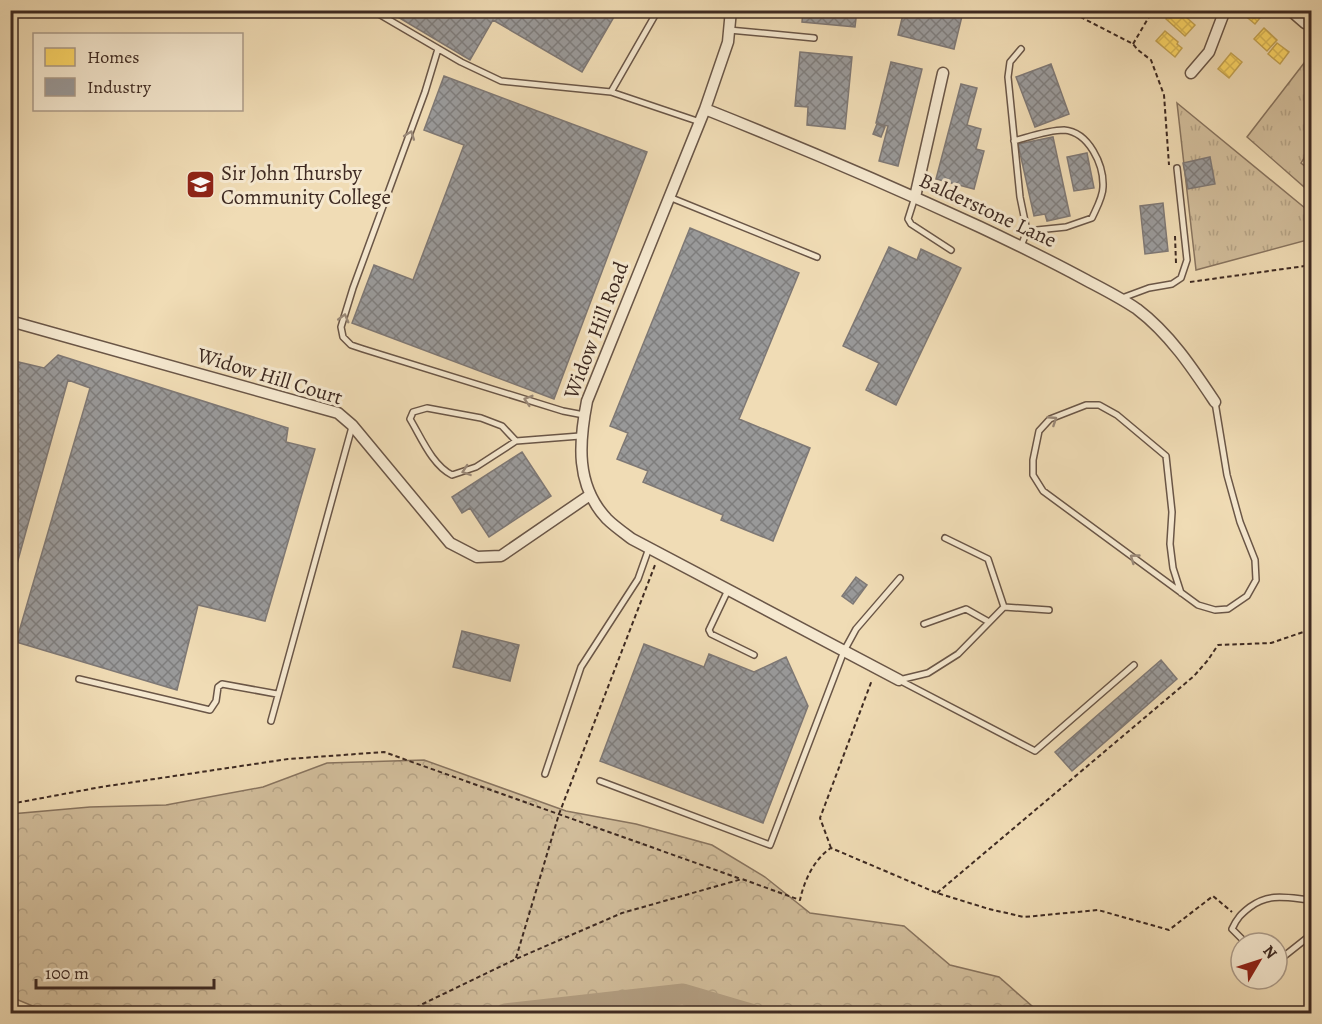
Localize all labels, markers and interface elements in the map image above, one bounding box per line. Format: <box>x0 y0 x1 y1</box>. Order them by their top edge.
legend <box>33 33 243 111</box>
text: Homes <box>87 45 139 69</box>
text: Industry <box>87 75 152 99</box>
one-way arrow <box>403 130 416 141</box>
place label: Sir John Thursby Community College <box>221 159 391 211</box>
street label: Balderstone Lane <box>915 166 1061 254</box>
school or university icon: Sir John Thursby Community College <box>184 169 216 201</box>
street label: Widow Hill Road <box>557 257 635 403</box>
one-way arrow <box>337 313 350 323</box>
street label: Widow Hill Court <box>193 340 346 411</box>
one-way arrow <box>523 395 534 407</box>
one-way arrow <box>1047 415 1057 427</box>
one-way arrow <box>461 463 472 476</box>
one-way arrow <box>1130 554 1141 565</box>
north arrow <box>1229 931 1289 991</box>
text: N <box>1258 941 1282 964</box>
scale bar <box>36 952 214 990</box>
text: 100 m <box>45 961 89 985</box>

